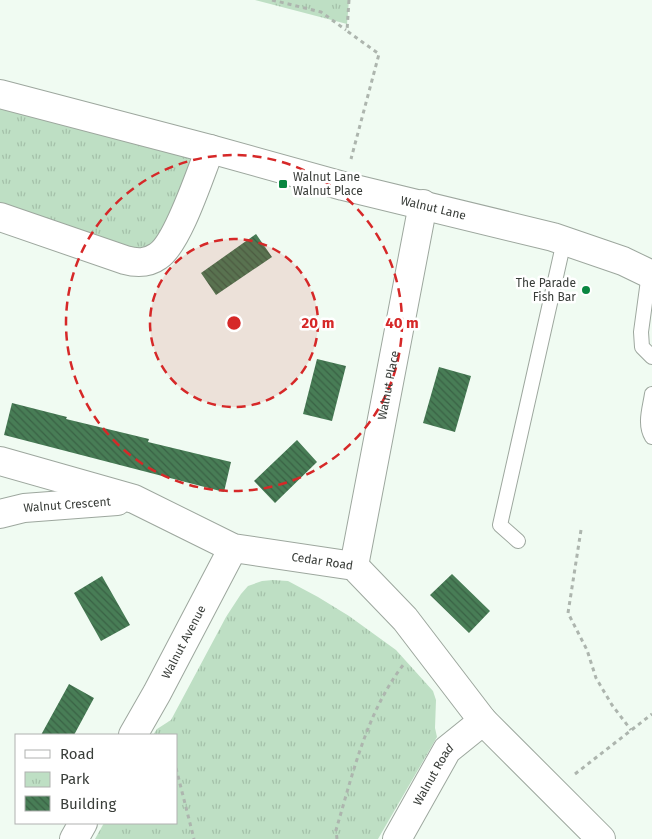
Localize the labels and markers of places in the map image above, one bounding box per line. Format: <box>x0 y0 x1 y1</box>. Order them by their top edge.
place label: Walnut Lane Walnut Place <box>293 170 363 198</box>
marker: Walnut Lane Walnut Place <box>277 178 289 190</box>
place label: The Parade Fish Bar <box>516 276 576 304</box>
marker: The Parade Fish Bar <box>580 284 592 296</box>
centre of rings <box>225 314 243 332</box>

